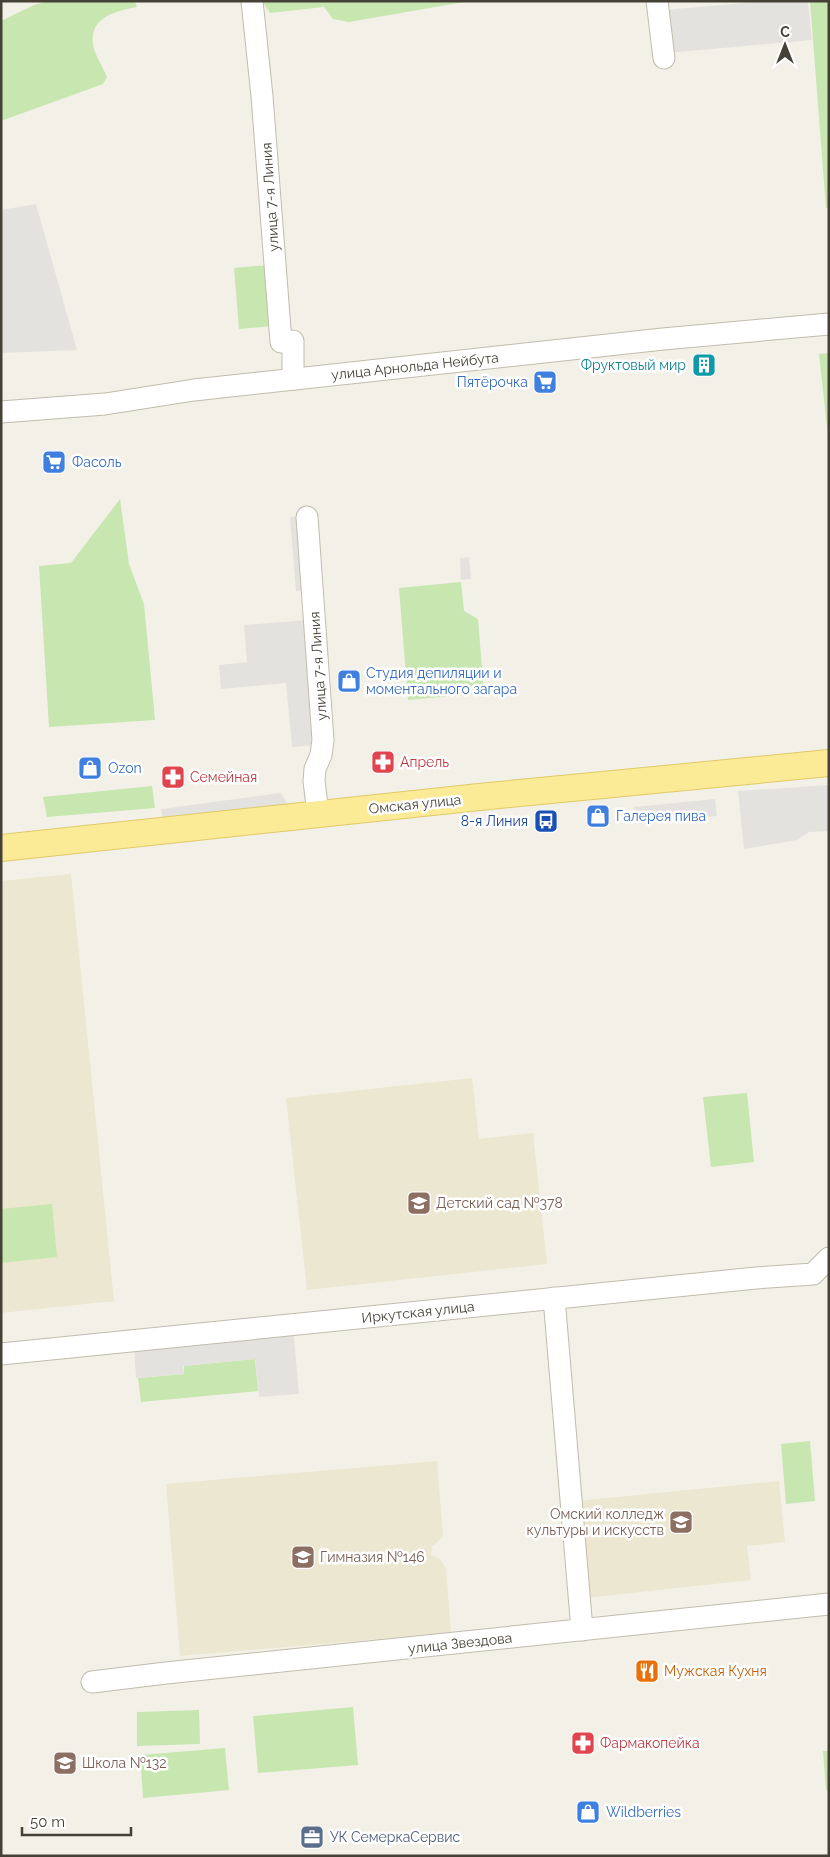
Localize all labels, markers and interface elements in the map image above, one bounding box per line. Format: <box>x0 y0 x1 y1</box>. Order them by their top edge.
north arrow <box>760 20 810 70</box>
text: С <box>780 24 790 40</box>
street label: улица 7-я Линия <box>258 142 282 252</box>
street label: улица Арнольда Нейбута <box>330 349 500 383</box>
building icon: Фруктовый мир <box>691 352 717 378</box>
place label: Фруктовый мир <box>581 357 686 373</box>
supermarket icon: Пятёрочка <box>532 369 558 395</box>
place label: Пятёрочка <box>457 374 528 390</box>
supermarket icon: Фасоль <box>41 449 67 475</box>
place label: Фасоль <box>72 454 122 470</box>
street label: улица 7-я Линия <box>306 611 330 721</box>
place label: Студия депиляции и моментального загара <box>366 665 517 697</box>
shop icon: Студия депиляции и моментального загара <box>336 668 362 694</box>
pharmacy icon: Апрель <box>370 749 396 775</box>
place label: Апрель <box>400 754 449 770</box>
shop icon: Ozon <box>77 755 103 781</box>
place label: Ozon <box>108 760 142 776</box>
pharmacy icon: Семейная <box>160 764 186 790</box>
place label: Семейная <box>190 769 257 785</box>
street label: Омская улица <box>368 791 462 817</box>
shop icon: Галерея пива <box>585 803 611 829</box>
bus stop icon: 8-я Линия <box>533 808 559 834</box>
place label: Галерея пива <box>616 808 706 824</box>
place label: 8-я Линия <box>461 813 528 829</box>
school or university icon: Детский сад №378 <box>406 1190 432 1216</box>
place label: Детский сад №378 <box>436 1195 563 1211</box>
street label: Иркутская улица <box>361 1298 475 1326</box>
place label: Омский колледж культуры и искусств <box>526 1506 664 1538</box>
school or university icon: Омский колледж культуры и искусств <box>668 1509 694 1535</box>
school or university icon: Гимназия №146 <box>290 1544 316 1570</box>
place label: Гимназия №146 <box>320 1549 425 1565</box>
street label: улица Звездова <box>407 1630 513 1656</box>
restaurant icon: Мужская Кухня <box>634 1658 660 1684</box>
place label: Мужская Кухня <box>664 1663 767 1679</box>
pharmacy icon: Фармакопейка <box>570 1730 596 1756</box>
place label: Фармакопейка <box>600 1735 700 1751</box>
school or university icon: Школа №132 <box>52 1750 78 1776</box>
place label: Школа №132 <box>82 1755 166 1771</box>
shop icon: Wildberries <box>575 1799 601 1825</box>
scale bar <box>22 1804 131 1836</box>
place label: Wildberries <box>606 1804 681 1820</box>
text: 50 m <box>30 1813 65 1831</box>
office icon: УК СемеркаСервис <box>299 1824 325 1850</box>
place label: УК СемеркаСервис <box>330 1829 461 1845</box>

